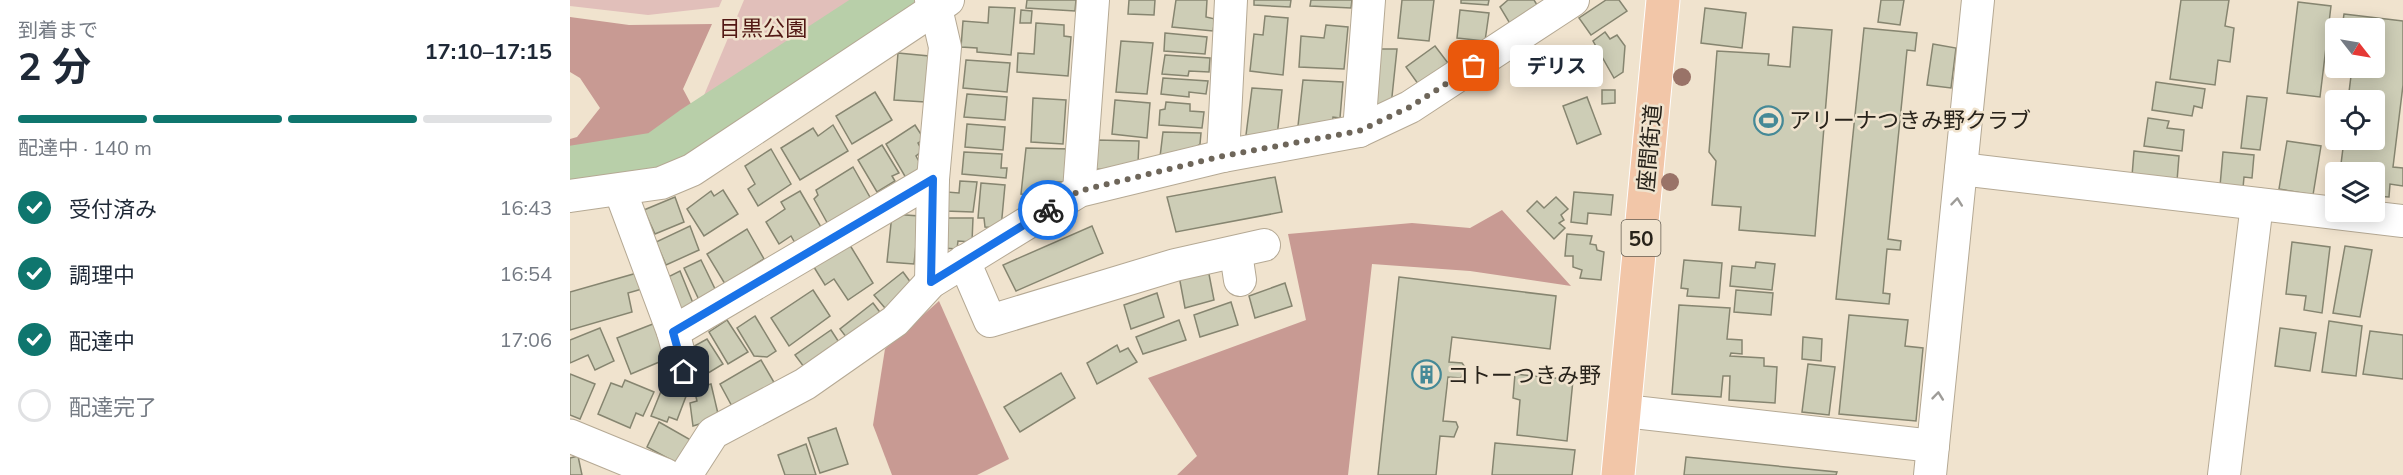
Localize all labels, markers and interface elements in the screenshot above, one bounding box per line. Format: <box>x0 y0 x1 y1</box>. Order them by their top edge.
park label: 目黒公園 <box>719 14 807 42</box>
text: 到着まで <box>18 17 98 42</box>
north arrow <box>2325 18 2385 78</box>
map controls <box>2325 18 2385 222</box>
text: 17:10–17:15 <box>424 37 552 65</box>
pin <box>1448 40 1499 91</box>
text: 2 分 <box>18 41 91 90</box>
callout: デリス <box>1510 45 1603 87</box>
icon: bag <box>1457 49 1490 82</box>
text: デリス <box>1527 53 1587 78</box>
button: locate <box>2325 90 2385 150</box>
street label: 座間街道 <box>1631 103 1667 193</box>
sports icon: アリーナつきみ野クラブ <box>1752 104 1784 136</box>
place label: アリーナつきみ野クラブ <box>1789 106 2031 134</box>
text: 配達中 · 140 m <box>18 135 152 160</box>
button: layers <box>2325 162 2385 222</box>
courier <box>1018 180 1078 240</box>
icon: check <box>18 191 51 224</box>
icon: bike <box>1032 194 1065 227</box>
text: 受付済み <box>69 195 157 223</box>
text: 16:43 <box>499 195 552 220</box>
one-way arrow <box>1950 197 1963 206</box>
road number: 50 <box>1622 220 1660 256</box>
icon: check <box>18 257 51 290</box>
text: 調理中 <box>69 261 135 289</box>
text: 16:54 <box>499 261 552 286</box>
icon: check <box>18 323 51 356</box>
text: 配達中 <box>69 327 135 355</box>
text: 17:06 <box>499 327 552 352</box>
pin <box>658 346 709 397</box>
icon: home <box>667 355 700 388</box>
building icon: コトーつきみ野 <box>1410 359 1442 391</box>
place label: コトーつきみ野 <box>1447 361 1601 389</box>
one-way arrow <box>1931 391 1944 400</box>
text: 配達完了 <box>69 393 157 421</box>

